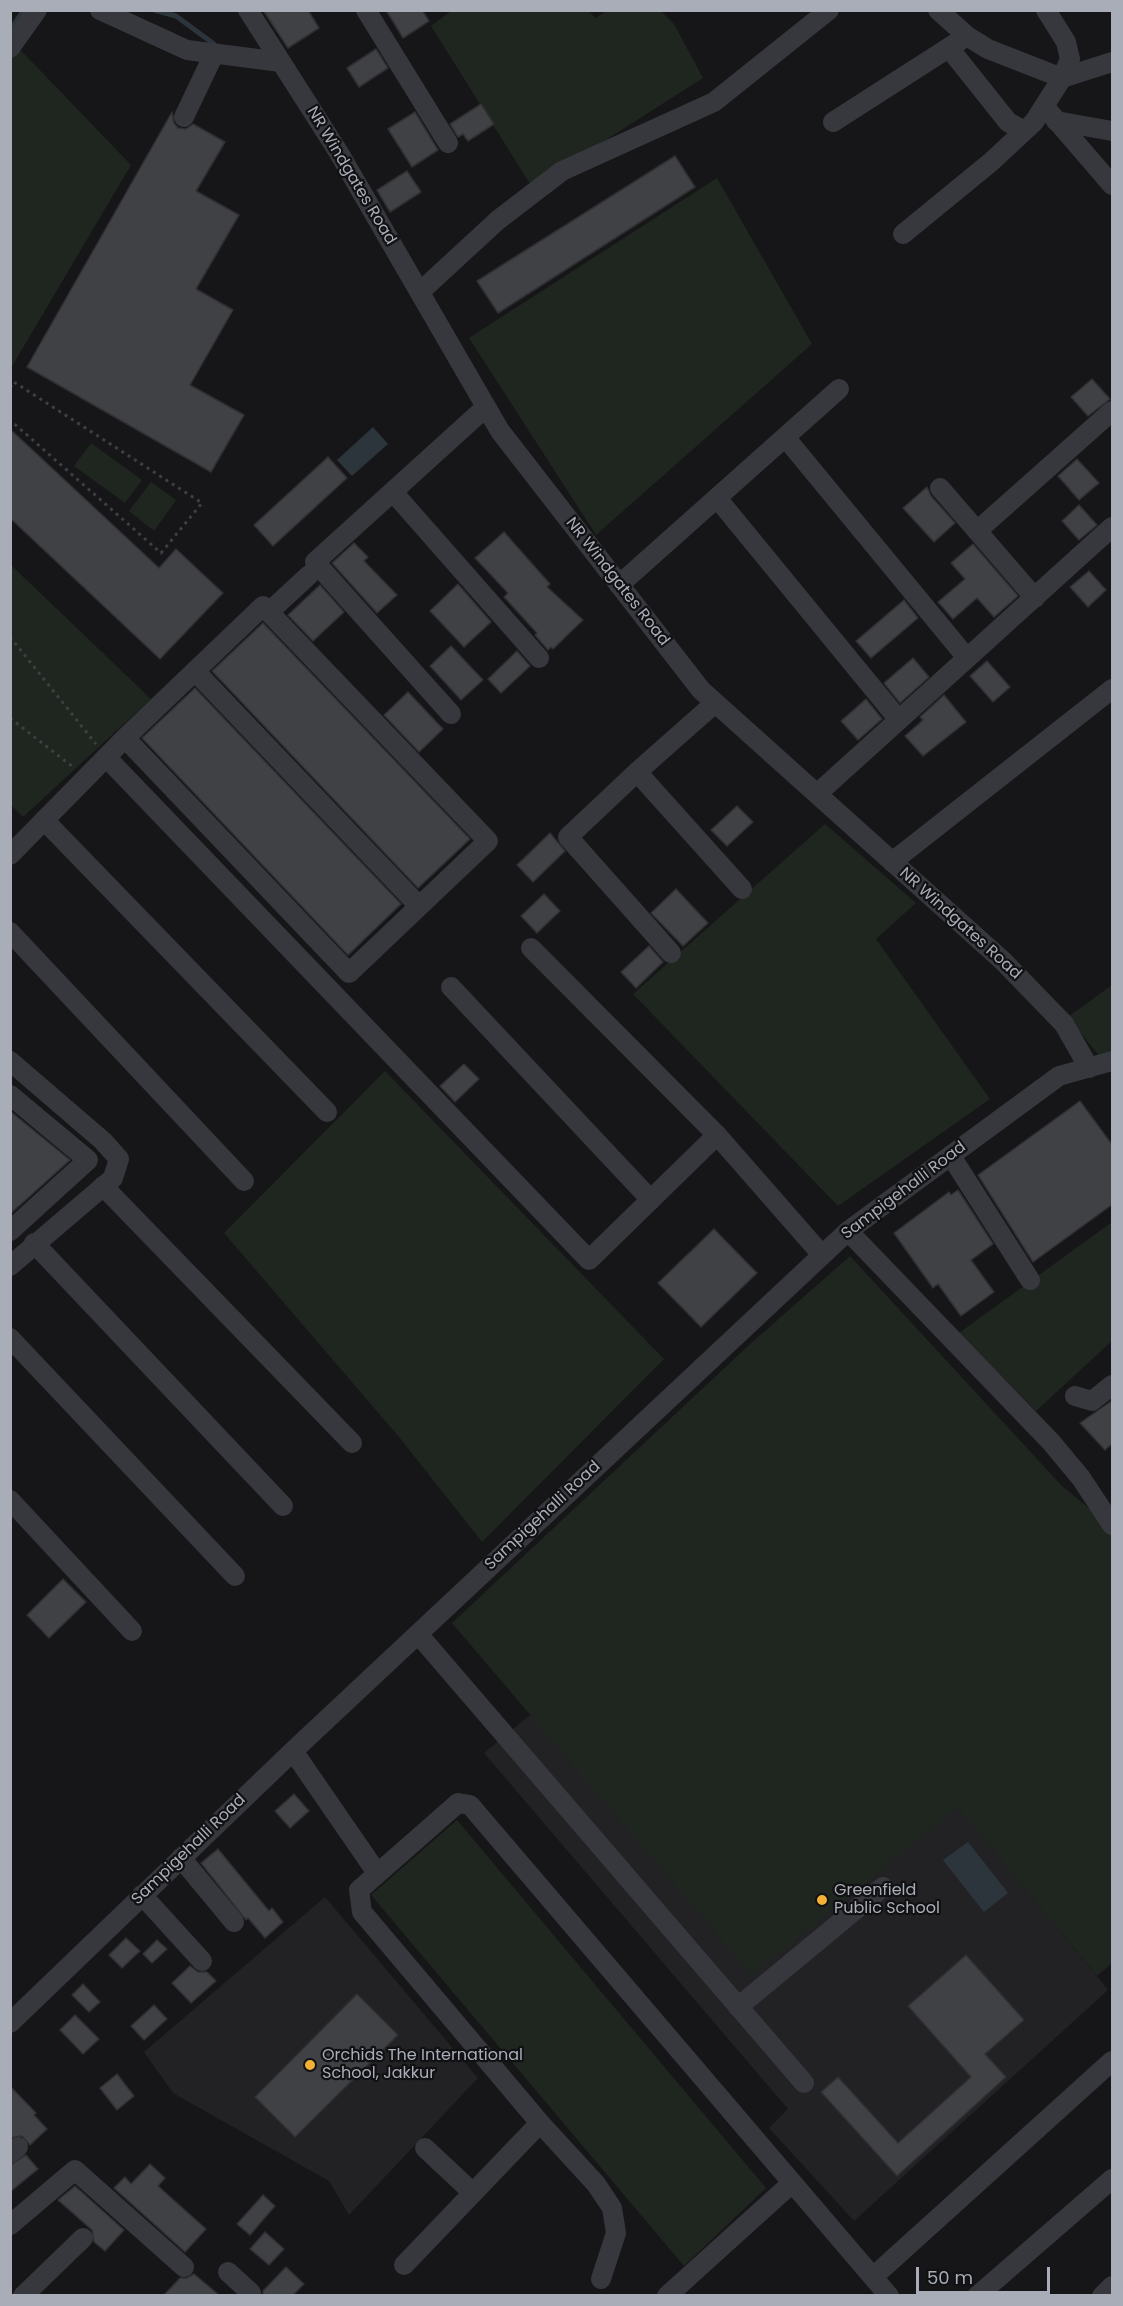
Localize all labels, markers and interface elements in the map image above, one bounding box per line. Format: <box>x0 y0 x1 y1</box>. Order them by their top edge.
street label: NR Windgates Road <box>302 104 400 248</box>
street label: NR Windgates Road <box>561 514 673 650</box>
street label: NR Windgates Road <box>895 864 1025 984</box>
street label: Sampigehalli Road <box>838 1138 970 1244</box>
street label: Sampigehalli Road <box>481 1458 605 1574</box>
street label: Sampigehalli Road <box>128 1791 250 1909</box>
place label: Greenfield Public School <box>834 1881 940 1919</box>
marker: Greenfield Public School <box>815 1893 829 1907</box>
place label: Orchids The International School, Jakkur <box>322 2046 523 2084</box>
marker: Orchids The International School, Jakkur <box>303 2058 317 2072</box>
scale bar <box>919 2255 1052 2293</box>
text: 50 m <box>927 2265 973 2290</box>

